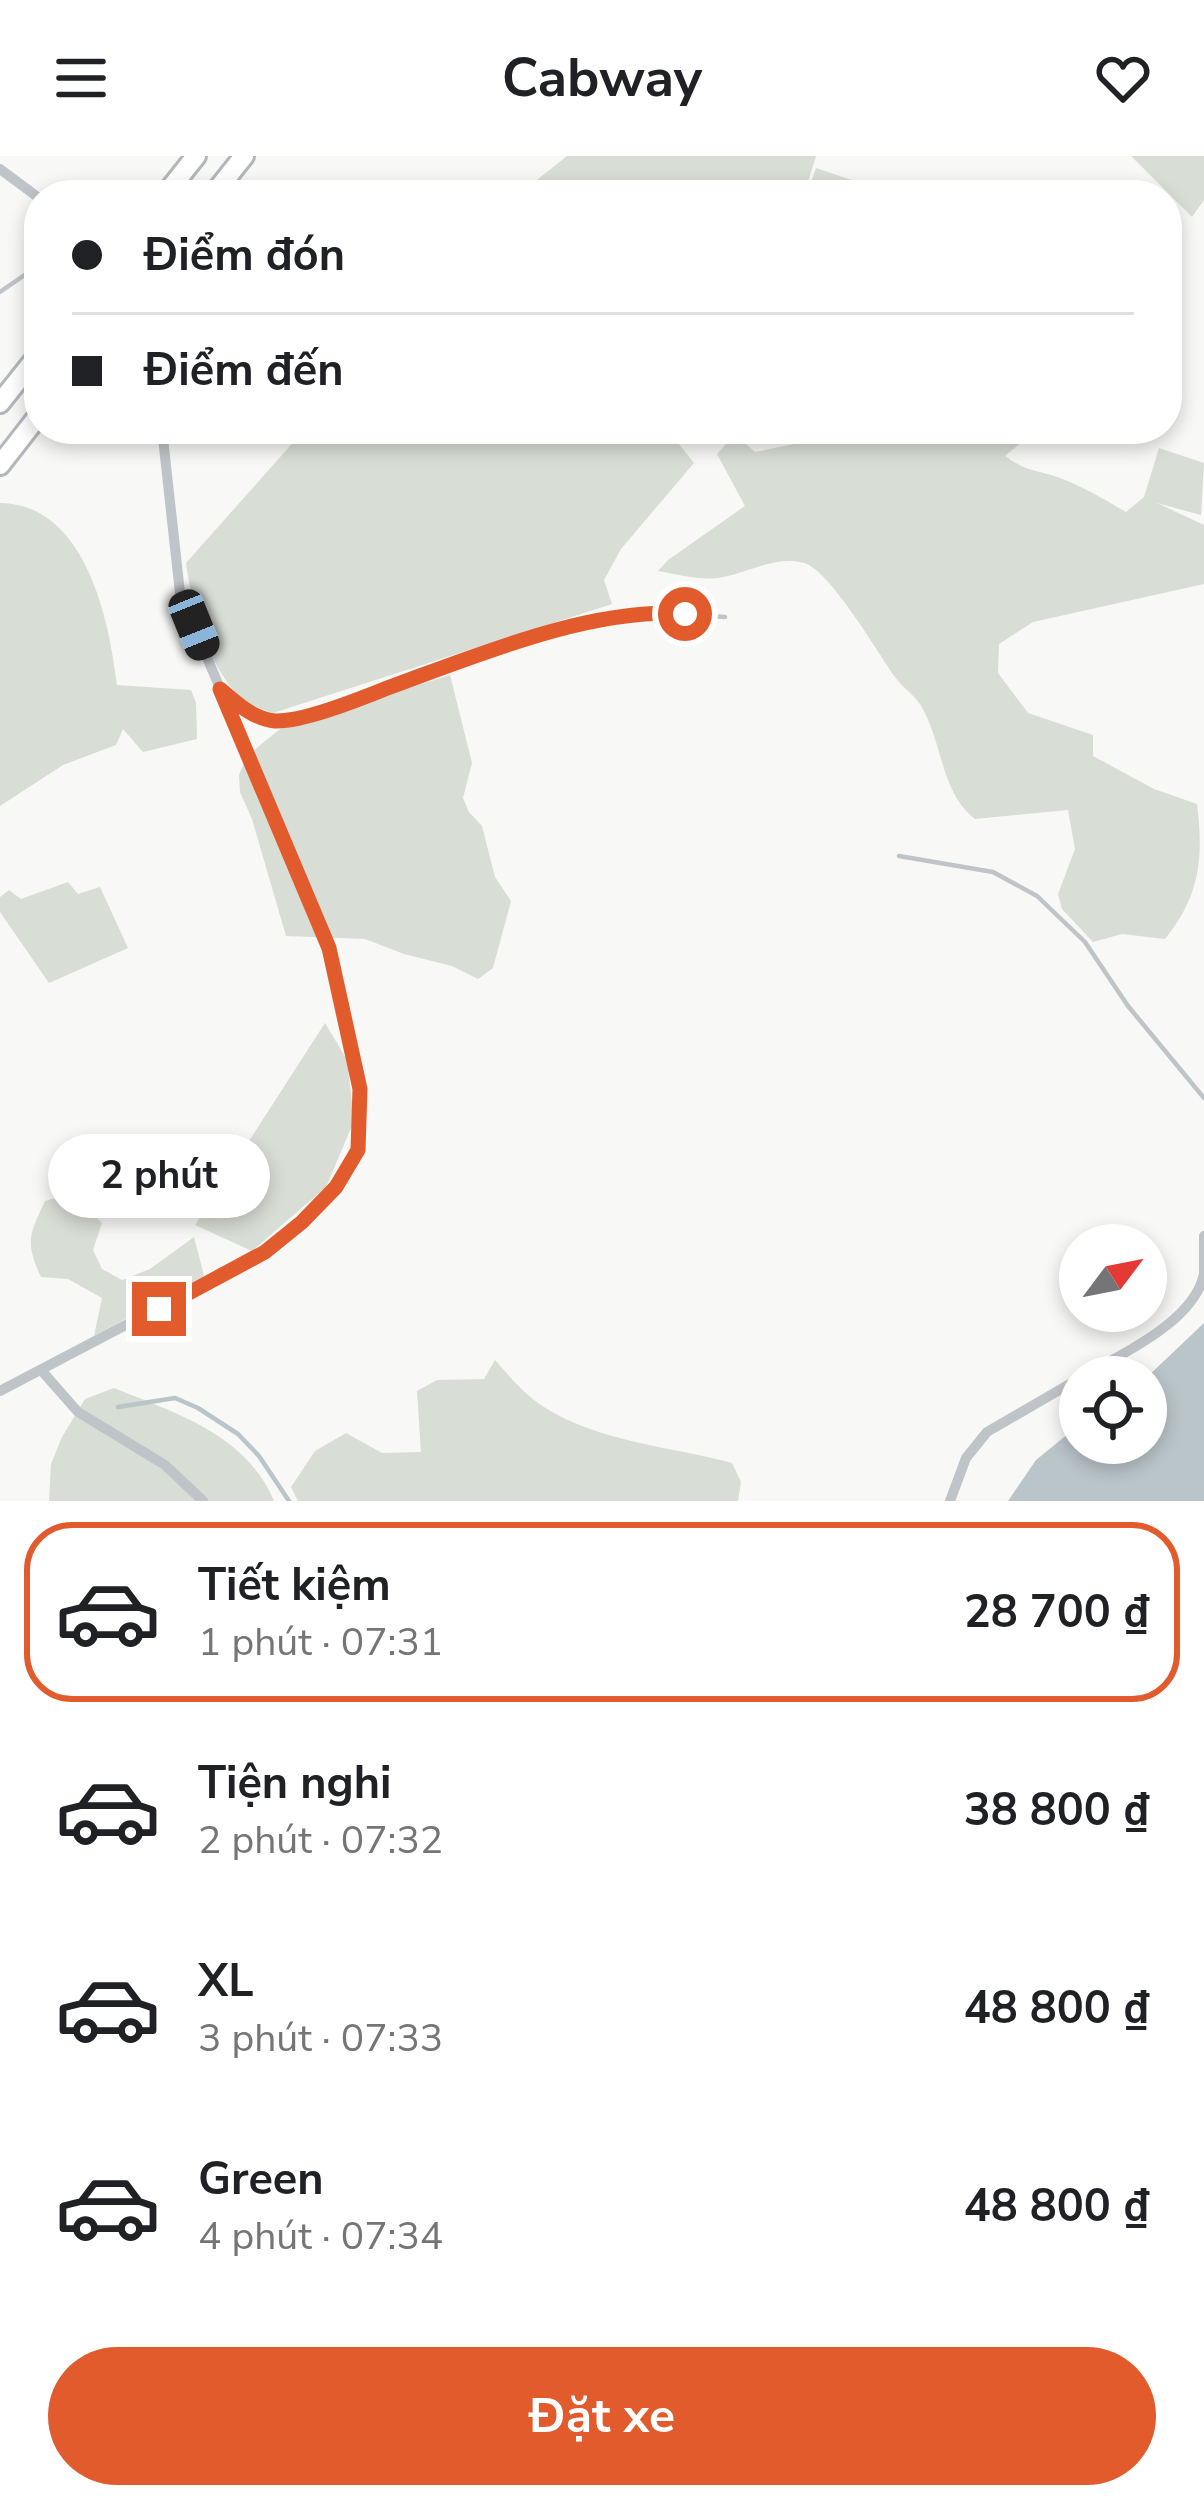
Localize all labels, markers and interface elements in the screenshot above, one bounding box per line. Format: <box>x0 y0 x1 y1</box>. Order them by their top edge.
text: Cabway <box>502 41 702 115</box>
icon: menu <box>48 45 114 111</box>
icon: heart <box>1090 45 1156 111</box>
text: Điểm đón <box>144 225 345 286</box>
text: Điểm đến <box>144 340 344 401</box>
car <box>164 585 224 665</box>
route start <box>658 587 712 641</box>
callout: 2 phút <box>48 1135 270 1219</box>
text: 2 phút <box>100 1149 218 1202</box>
north arrow <box>1059 1224 1167 1332</box>
map controls <box>1059 1224 1167 1464</box>
route end <box>132 1282 186 1336</box>
button: locate <box>1059 1356 1167 1464</box>
text: Tiết kiệm <box>198 1555 391 1616</box>
icon: car <box>54 1558 162 1666</box>
text: 28 700 ₫ <box>964 1582 1150 1643</box>
text: 1 phút · 07:31 <box>198 1616 443 1669</box>
text: Tiện nghi <box>198 1753 392 1814</box>
icon: car <box>54 1756 162 1864</box>
text: 38 800 ₫ <box>964 1780 1150 1841</box>
text: 2 phút · 07:32 <box>198 1814 443 1867</box>
text: XL <box>198 1951 254 2012</box>
icon: car <box>54 1954 162 2062</box>
text: 48 800 ₫ <box>964 1978 1150 2039</box>
text: 3 phút · 07:33 <box>198 2012 443 2065</box>
text: Green <box>198 2149 324 2210</box>
icon: car <box>54 2152 162 2260</box>
text: 48 800 ₫ <box>964 2176 1150 2237</box>
text: 4 phút · 07:34 <box>198 2210 443 2263</box>
button: Đặt xe <box>48 2347 1156 2485</box>

